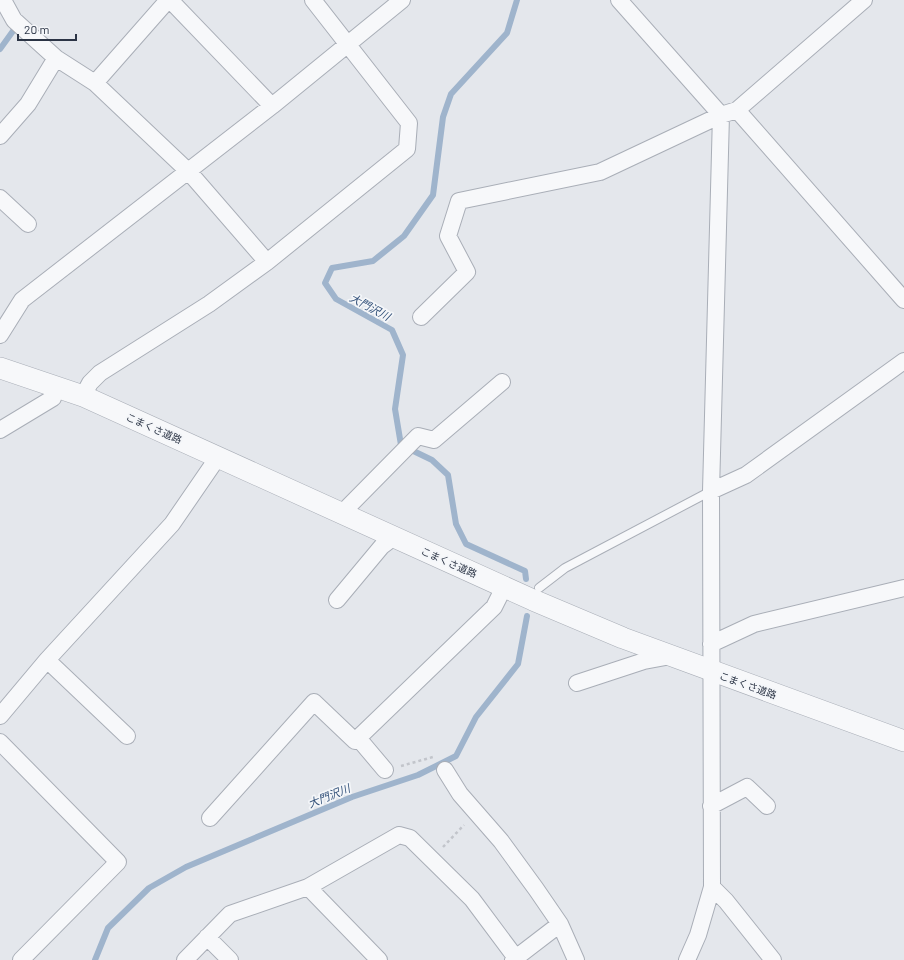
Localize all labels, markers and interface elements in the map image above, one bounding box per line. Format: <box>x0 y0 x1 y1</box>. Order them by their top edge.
scale bar <box>18 16 76 42</box>
text: 20 m <box>24 22 50 36</box>
water label: 大門沢川 <box>348 290 394 323</box>
street label: こまくさ道路 <box>124 410 184 446</box>
street label: こまくさ道路 <box>419 544 479 580</box>
street label: こまくさ道路 <box>718 669 778 701</box>
water label: 大門沢川 <box>306 781 353 810</box>

